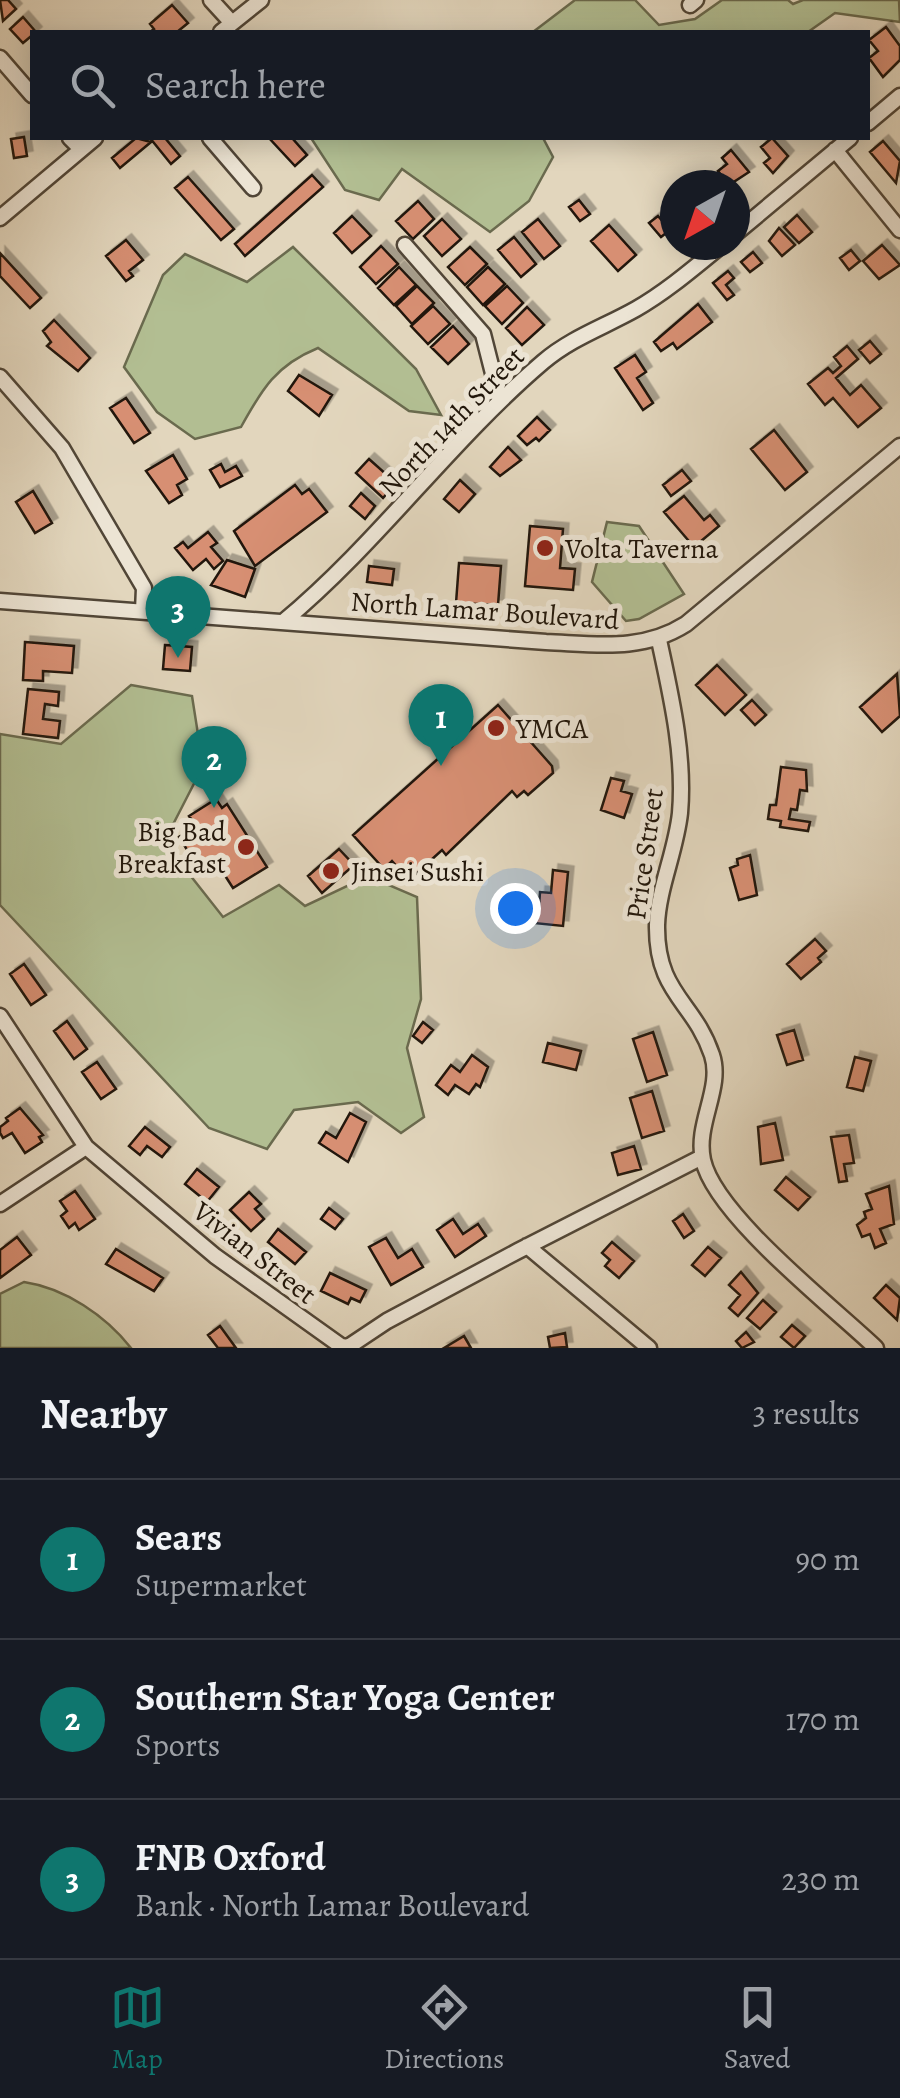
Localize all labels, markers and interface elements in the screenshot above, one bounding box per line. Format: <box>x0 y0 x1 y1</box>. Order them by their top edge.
search box <box>30 30 870 140</box>
icon: search <box>65 58 120 113</box>
text: Search here <box>145 59 326 111</box>
north arrow <box>660 170 750 260</box>
street label: North 14th Street <box>370 338 533 505</box>
place label: Volta Taverna <box>564 530 719 568</box>
marker: Volta Taverna <box>534 537 556 559</box>
pin: 3 <box>146 576 210 658</box>
street label: North Lamar Boulevard <box>349 583 622 639</box>
pin: 1 <box>408 684 474 766</box>
place label: YMCA <box>515 710 589 748</box>
marker: YMCA <box>485 717 507 739</box>
pin: 2 <box>182 726 246 808</box>
street label: Price Street <box>617 786 673 922</box>
place label: Big Bad Breakfast <box>117 813 227 883</box>
marker: Big Bad Breakfast <box>235 836 257 858</box>
place label: Jinsei Sushi <box>351 853 484 891</box>
marker: Jinsei Sushi <box>320 860 342 882</box>
your location <box>490 883 541 934</box>
street label: Vivian Street <box>184 1192 324 1313</box>
text: Nearby <box>40 1385 167 1442</box>
text: 3 results <box>753 1391 860 1435</box>
text: Sears <box>135 1511 222 1563</box>
text: 1 <box>67 1537 78 1581</box>
text: 90 m <box>795 1537 860 1581</box>
text: Supermarket <box>135 1563 307 1607</box>
text: Southern Star Yoga Center <box>135 1671 555 1723</box>
text: 2 <box>65 1697 80 1741</box>
text: 170 m <box>786 1697 860 1741</box>
text: Sports <box>135 1723 220 1767</box>
text: FNB Oxford <box>135 1831 326 1883</box>
text: 3 <box>66 1857 79 1901</box>
text: 230 m <box>781 1857 860 1901</box>
text: Bank · North Lamar Boulevard <box>135 1883 529 1927</box>
tab: Map <box>110 1980 165 2078</box>
tab: Directions <box>384 1980 504 2078</box>
tab: Saved <box>724 1980 790 2078</box>

